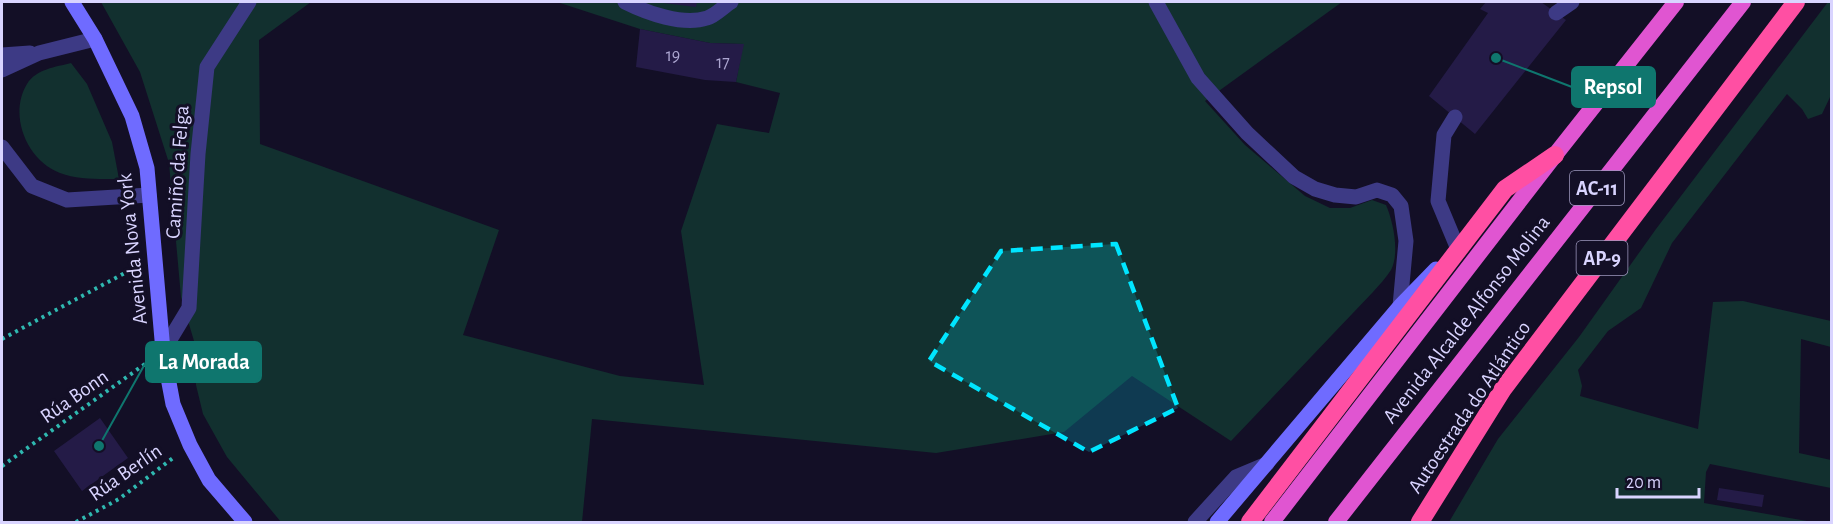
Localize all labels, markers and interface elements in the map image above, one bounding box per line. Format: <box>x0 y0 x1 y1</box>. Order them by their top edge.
house number: 19 <box>666 47 680 65</box>
house number: 17 <box>716 54 730 72</box>
callout: Repsol <box>1572 67 1655 107</box>
text: Repsol <box>1583 76 1643 98</box>
street label: Camiño da Felga <box>162 104 193 240</box>
road number: AC-11 <box>1570 171 1624 205</box>
street label: Avenida Nova York <box>114 172 151 326</box>
street label: Avenida Alcalde Alfonso Molina <box>1379 211 1554 427</box>
road number: AP-9 <box>1576 241 1628 275</box>
street label: Autoestrada do Atlántico <box>1404 318 1535 497</box>
callout: La Morada <box>146 342 261 382</box>
text: La Morada <box>158 351 250 373</box>
street label: Rúa Bonn <box>36 366 112 427</box>
street label: Rúa Berlín <box>85 440 166 505</box>
scale bar <box>1617 461 1700 499</box>
text: 20 m <box>1626 474 1661 492</box>

